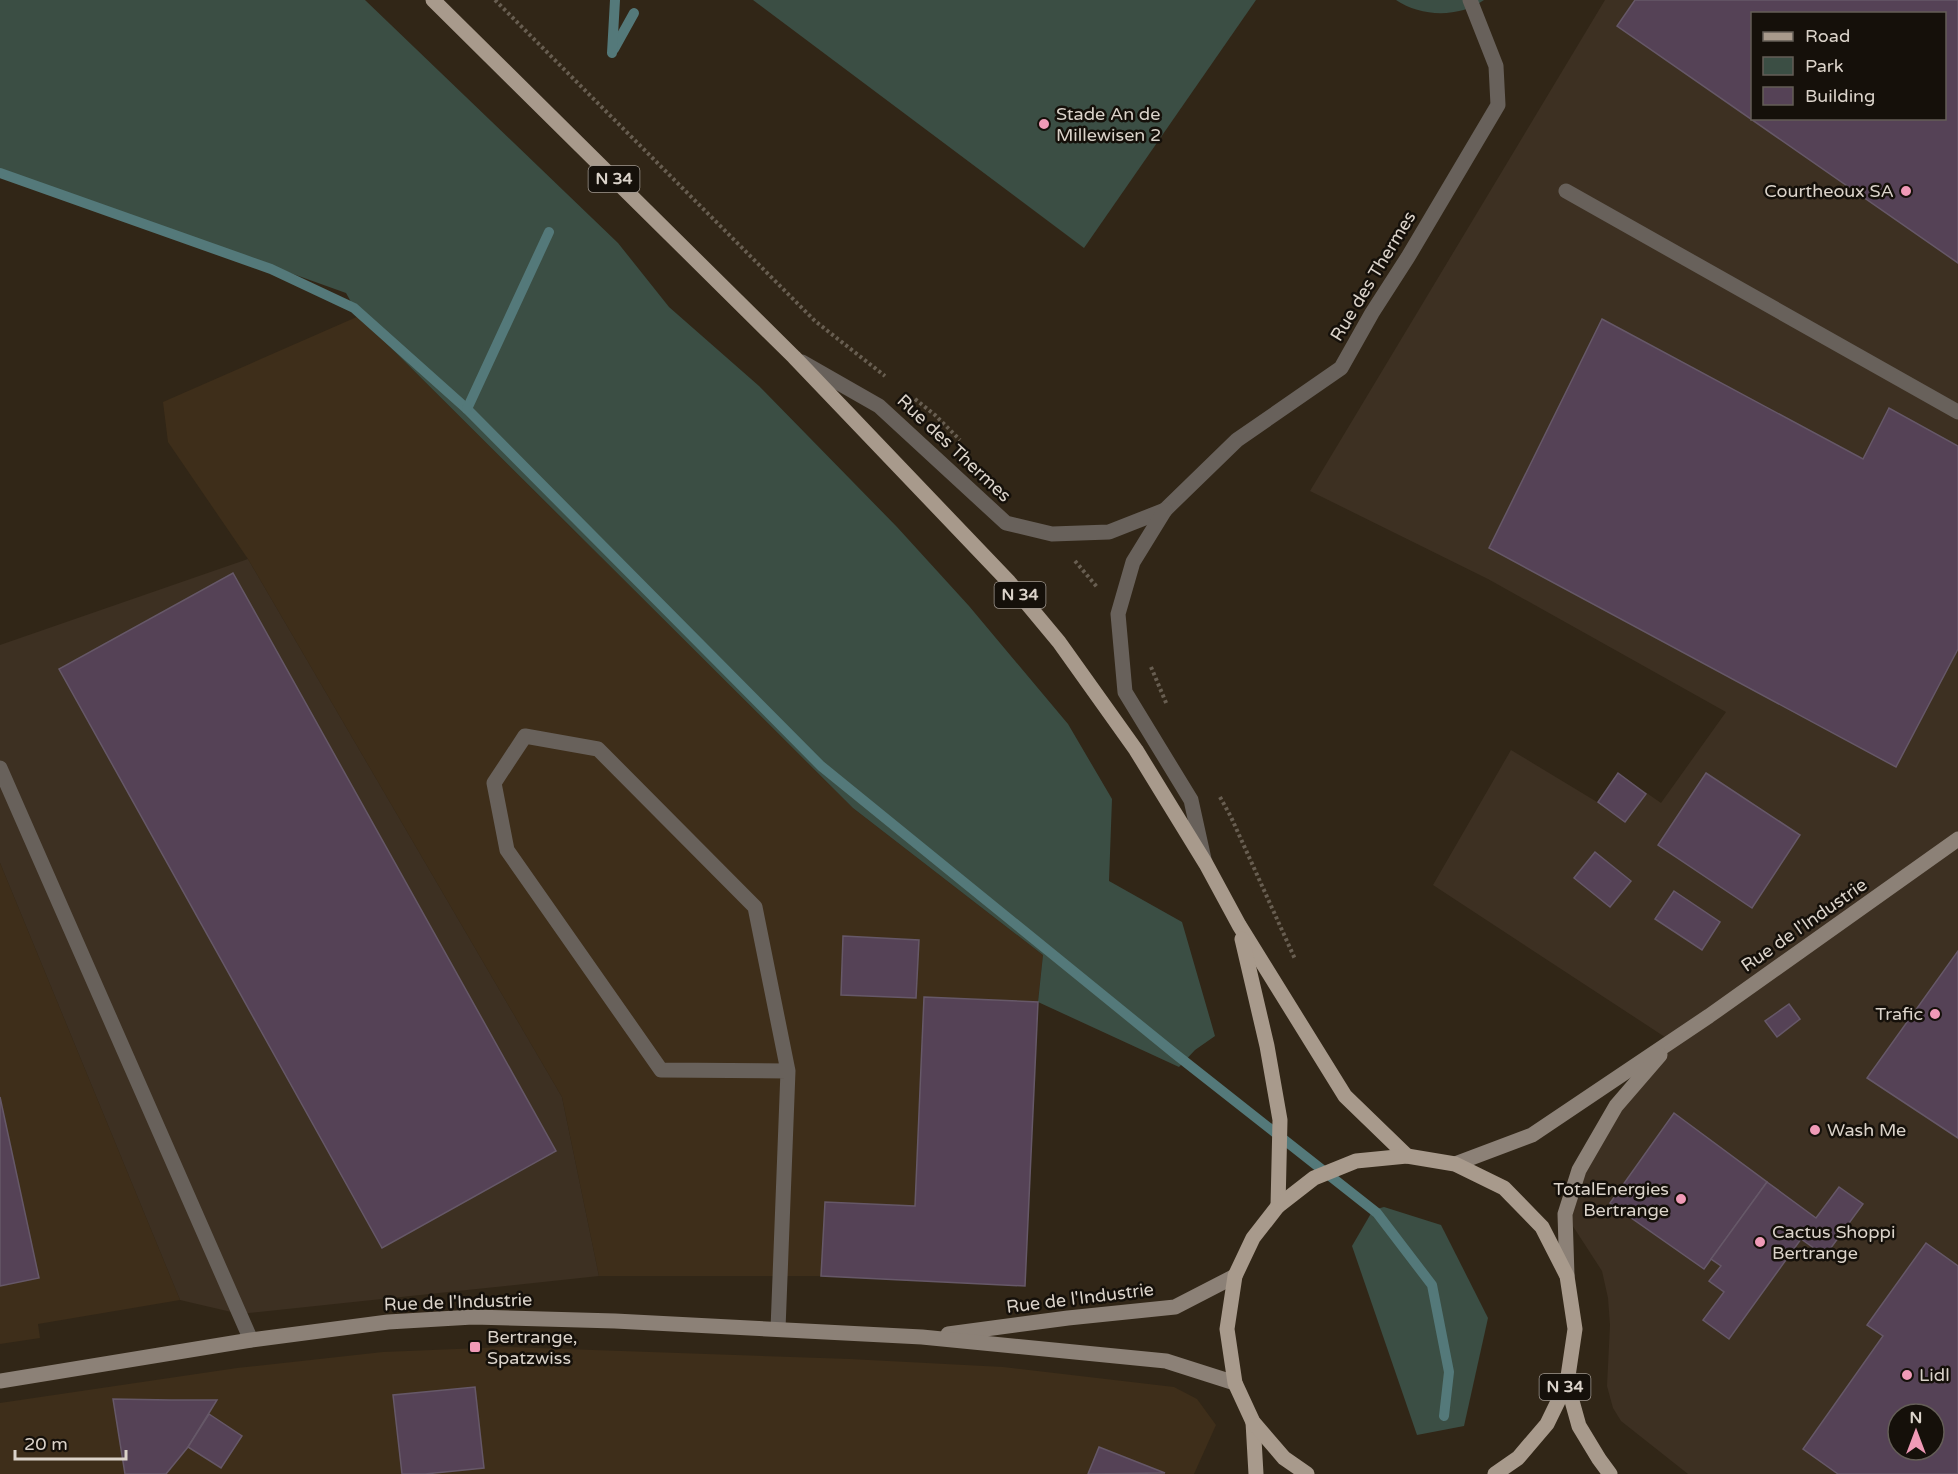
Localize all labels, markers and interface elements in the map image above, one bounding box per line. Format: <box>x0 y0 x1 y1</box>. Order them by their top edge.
legend <box>1751 12 1946 120</box>
text: Road <box>1805 25 1850 47</box>
text: Park <box>1805 55 1844 77</box>
text: Building <box>1805 85 1875 107</box>
place label: Stade An de Millewisen 2 <box>1056 103 1161 146</box>
marker: Stade An de Millewisen 2 <box>1037 117 1051 131</box>
road number: N 34 <box>588 166 640 192</box>
place label: Courtheoux SA <box>1764 180 1894 202</box>
marker: Courtheoux SA <box>1899 184 1913 198</box>
street label: Rue des Thermes <box>1326 207 1420 345</box>
street label: Rue des Thermes <box>892 390 1016 506</box>
road number: N 34 <box>994 582 1046 608</box>
street label: Rue de l'Industrie <box>1737 873 1871 977</box>
place label: Trafic <box>1875 1003 1923 1025</box>
marker: Trafic <box>1928 1007 1942 1021</box>
place label: Wash Me <box>1827 1119 1906 1141</box>
marker: Wash Me <box>1808 1123 1822 1137</box>
place label: TotalEnergies Bertrange <box>1553 1178 1669 1221</box>
marker: TotalEnergies Bertrange <box>1674 1192 1688 1206</box>
place label: Cactus Shoppi Bertrange <box>1772 1221 1895 1264</box>
marker: Cactus Shoppi Bertrange <box>1753 1235 1767 1249</box>
street label: Rue de l'Industrie <box>1005 1278 1155 1318</box>
street label: Rue de l'Industrie <box>383 1288 533 1316</box>
place label: Bertrange, Spatzwiss <box>487 1326 578 1369</box>
marker: Bertrange, Spatzwiss <box>468 1340 482 1354</box>
place label: Lidl <box>1919 1364 1950 1386</box>
marker: Lidl <box>1900 1368 1914 1382</box>
road number: N 34 <box>1540 1374 1590 1400</box>
north arrow <box>1886 1402 1946 1462</box>
text: N <box>1910 1408 1922 1428</box>
scale bar <box>15 1423 126 1461</box>
text: 20 m <box>24 1433 68 1455</box>

